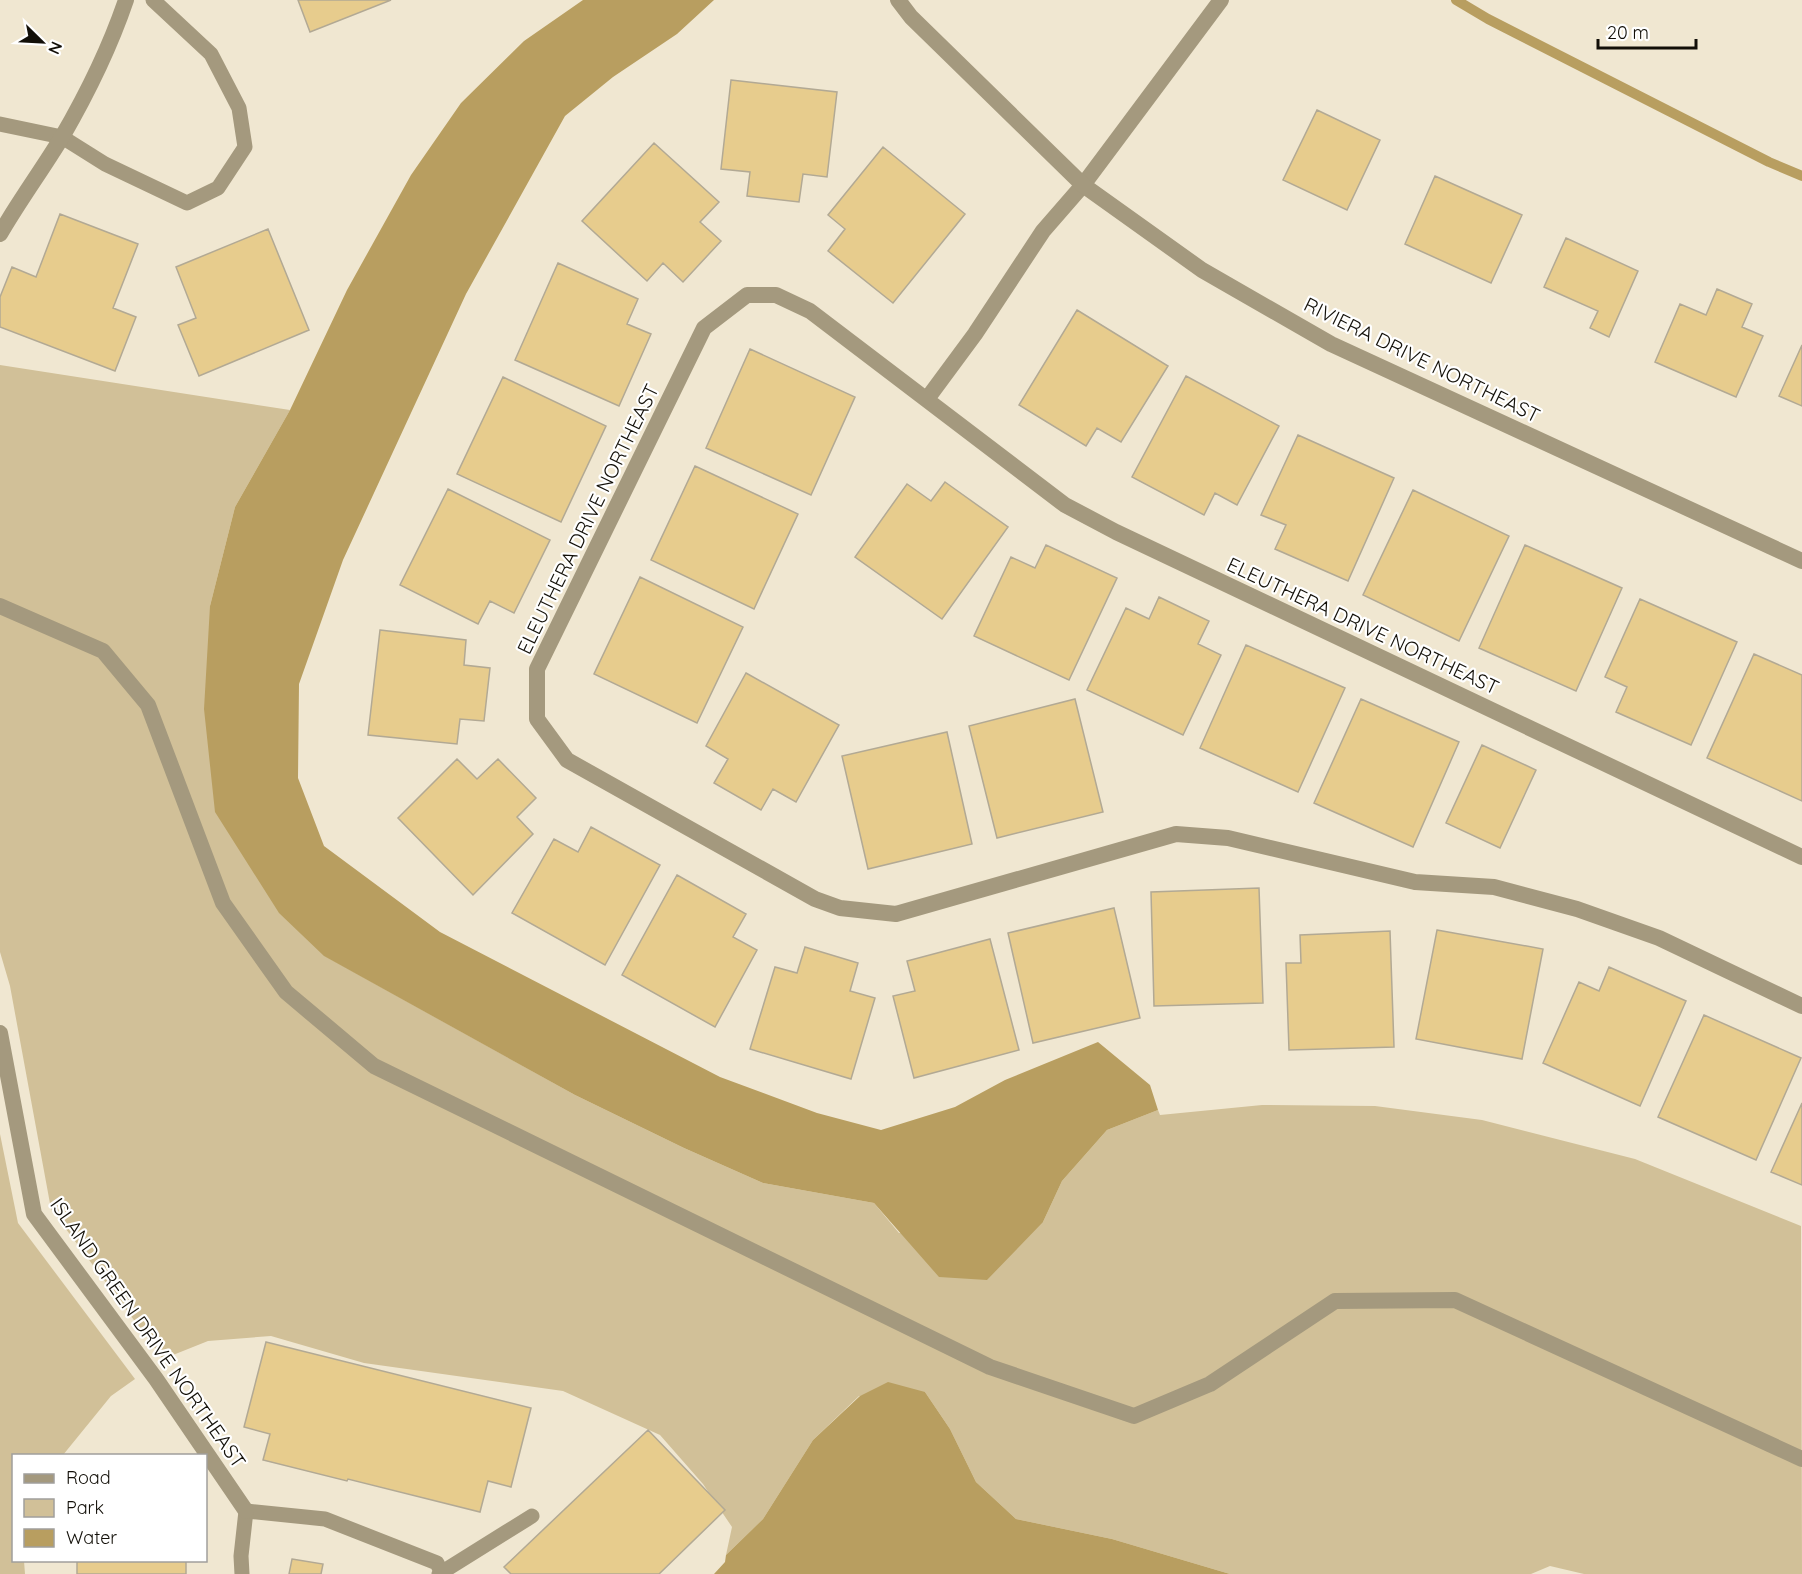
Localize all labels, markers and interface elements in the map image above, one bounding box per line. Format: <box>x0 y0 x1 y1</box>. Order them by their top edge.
north arrow <box>12 12 72 72</box>
scale bar <box>1598 12 1696 50</box>
text: 20 m <box>1607 21 1649 44</box>
text: N <box>44 39 67 58</box>
street label: RIVIERA DRIVE NORTHEAST <box>1300 291 1544 428</box>
street label: ELEUTHERA DRIVE NORTHEAST <box>511 380 664 658</box>
street label: ELEUTHERA DRIVE NORTHEAST <box>1223 551 1503 700</box>
street label: ISLAND GREEN DRIVE NORTHEAST <box>45 1193 252 1473</box>
legend <box>12 1454 207 1562</box>
text: Road <box>66 1466 111 1489</box>
text: Park <box>66 1496 104 1519</box>
text: Water <box>66 1526 117 1549</box>

